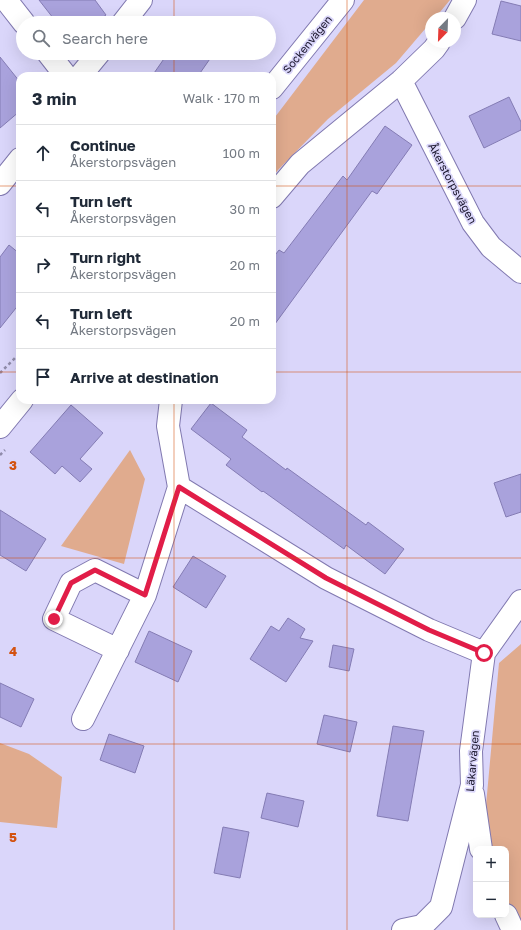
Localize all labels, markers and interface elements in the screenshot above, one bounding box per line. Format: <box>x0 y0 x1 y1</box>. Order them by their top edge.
street label: Sockenvägen <box>280 12 334 76</box>
north arrow <box>425 12 461 48</box>
search box <box>16 16 276 60</box>
icon: search <box>30 27 52 49</box>
text: Search here <box>62 29 148 47</box>
text: 3 min <box>32 88 76 109</box>
text: Walk · 170 m <box>183 90 260 106</box>
text: Continue <box>70 136 136 154</box>
street label: Åkerstorpsvägen <box>426 140 480 226</box>
icon: ahead <box>32 142 54 164</box>
text: 100 m <box>223 145 260 161</box>
text: Åkerstorpsvägen <box>70 154 176 170</box>
text: Turn left <box>70 192 132 210</box>
icon: left <box>32 198 54 220</box>
text: 30 m <box>230 201 260 217</box>
text: Åkerstorpsvägen <box>70 210 176 226</box>
text: Turn right <box>70 248 141 266</box>
icon: right <box>32 254 54 276</box>
text: 20 m <box>230 257 260 273</box>
text: Åkerstorpsvägen <box>70 266 176 282</box>
text: Turn left <box>70 304 132 322</box>
icon: left <box>32 310 54 332</box>
text: 20 m <box>230 313 260 329</box>
text: Åkerstorpsvägen <box>70 322 176 338</box>
icon: arrive <box>32 366 54 388</box>
text: Arrive at destination <box>70 368 219 386</box>
text: 3 <box>9 457 17 473</box>
route end <box>45 610 63 628</box>
text: 4 <box>9 643 17 659</box>
route start <box>475 644 493 662</box>
street label: Läkarvägen <box>463 730 481 792</box>
text: 5 <box>9 829 17 845</box>
map controls <box>473 846 509 918</box>
button: + <box>473 846 509 882</box>
button: − <box>473 882 509 918</box>

